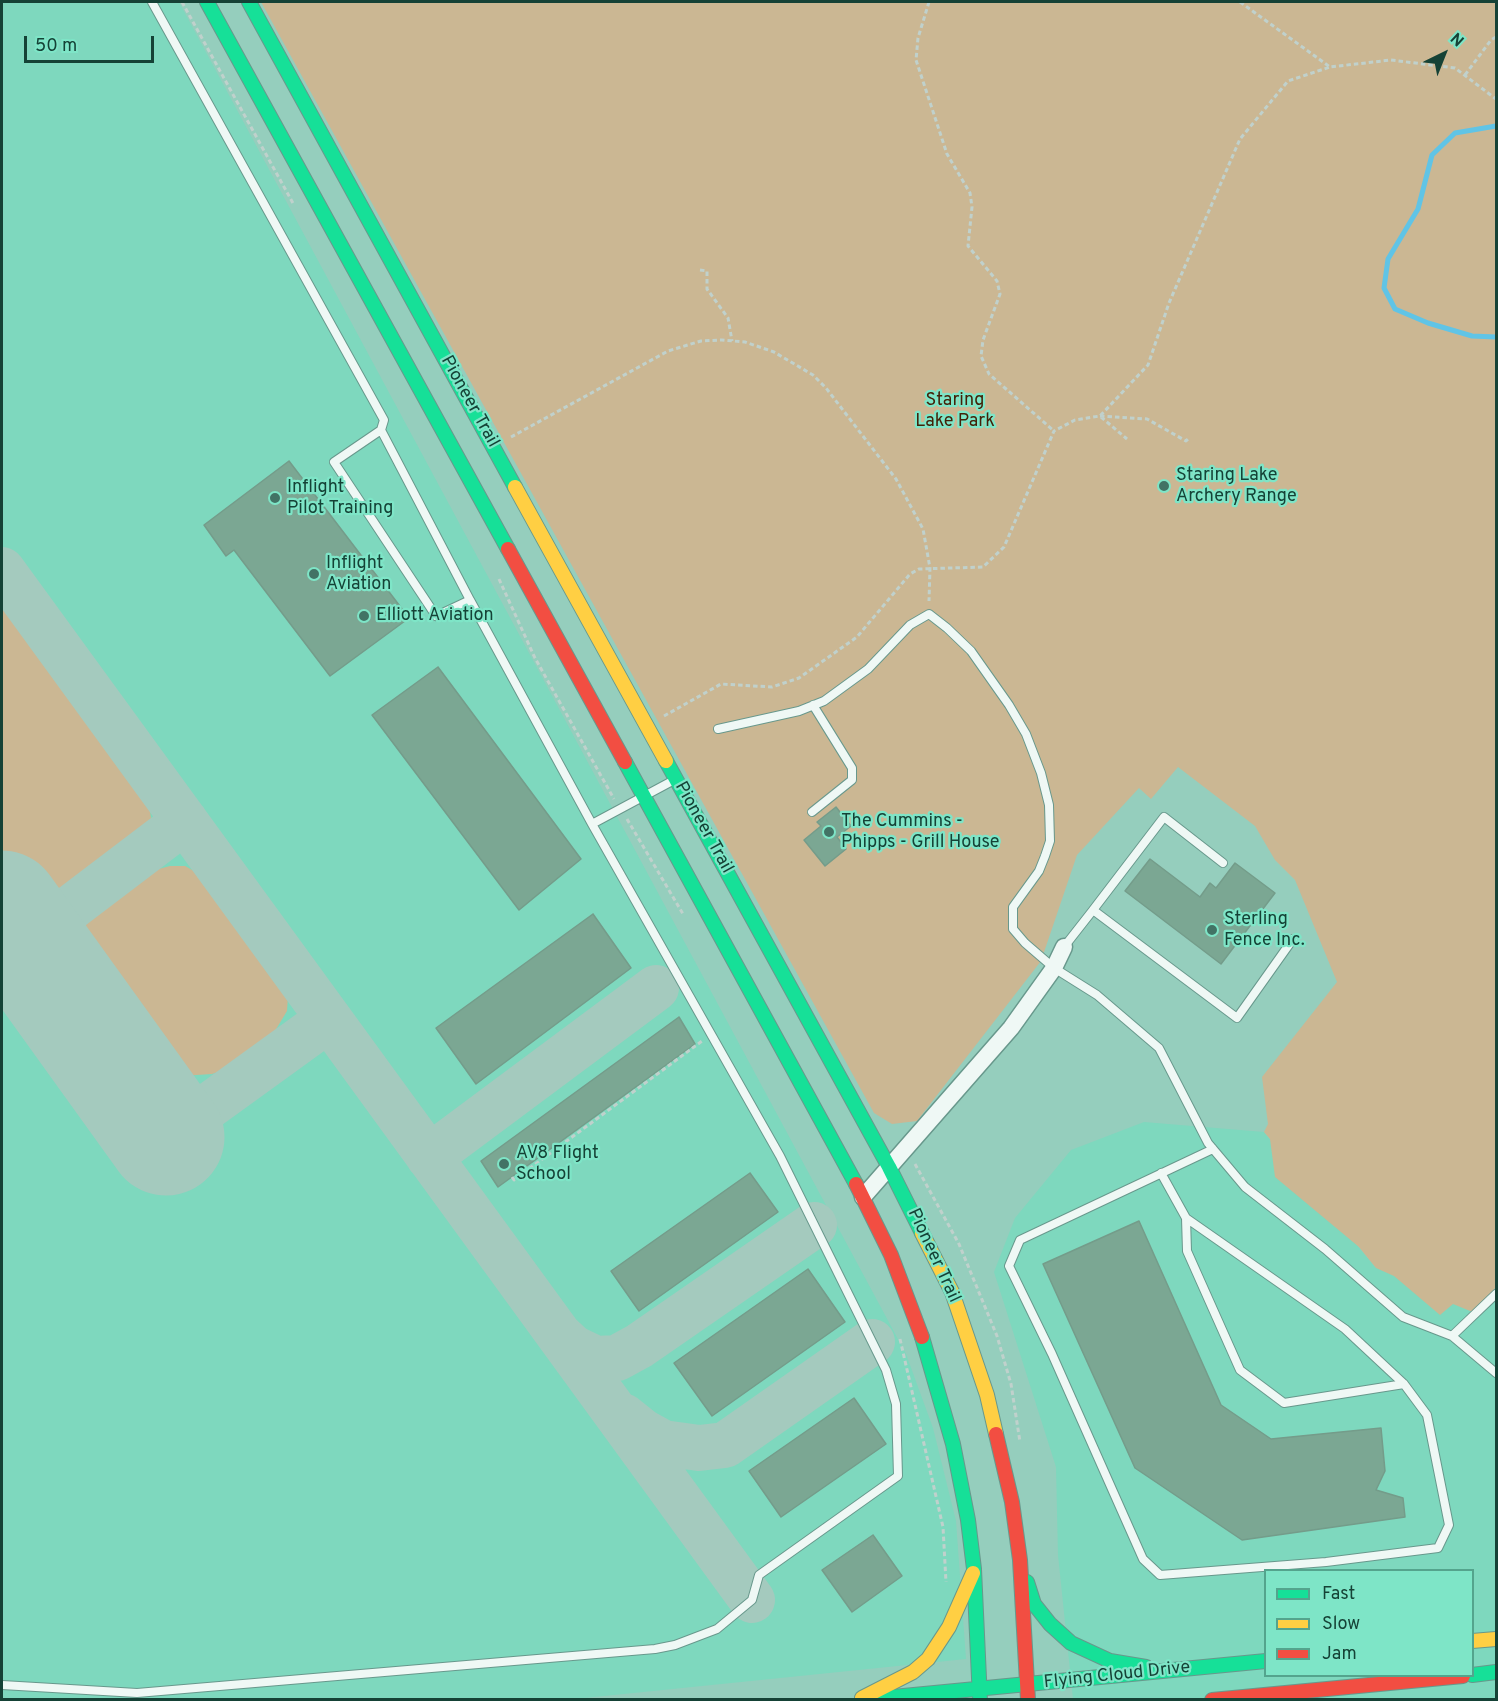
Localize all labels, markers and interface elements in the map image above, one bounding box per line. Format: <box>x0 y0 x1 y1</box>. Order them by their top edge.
scale bar <box>27 24 158 62</box>
north arrow <box>1414 24 1474 84</box>
text: N <box>1445 30 1467 52</box>
text: 50 m <box>35 35 77 58</box>
street label: Pioneer Trail <box>435 352 503 452</box>
park label: Staring Lake Park <box>915 390 995 432</box>
place label: Staring Lake Archery Range <box>1176 465 1297 508</box>
place label: Inflight Pilot Training <box>287 477 393 520</box>
marker: Staring Lake Archery Range <box>1157 479 1171 493</box>
marker: Inflight Pilot Training <box>268 491 282 505</box>
place label: Inflight Aviation <box>326 553 391 596</box>
marker: Inflight Aviation <box>307 567 321 581</box>
place label: Elliott Aviation <box>376 605 494 627</box>
marker: Elliott Aviation <box>357 609 371 623</box>
street label: Pioneer Trail <box>669 778 737 878</box>
place label: The Cummins - Phipps - Grill House <box>841 811 999 854</box>
marker: The Cummins - Phipps - Grill House <box>822 825 836 839</box>
place label: Sterling Fence Inc. <box>1224 909 1305 952</box>
marker: Sterling Fence Inc. <box>1205 923 1219 937</box>
place label: AV8 Flight School <box>516 1143 599 1186</box>
marker: AV8 Flight School <box>497 1157 511 1171</box>
street label: Pioneer Trail <box>902 1205 964 1307</box>
legend <box>1264 1569 1474 1677</box>
text: Fast <box>1322 1583 1355 1606</box>
text: Slow <box>1322 1613 1360 1636</box>
text: Jam <box>1322 1643 1357 1666</box>
street label: Flying Cloud Drive <box>1043 1658 1191 1694</box>

